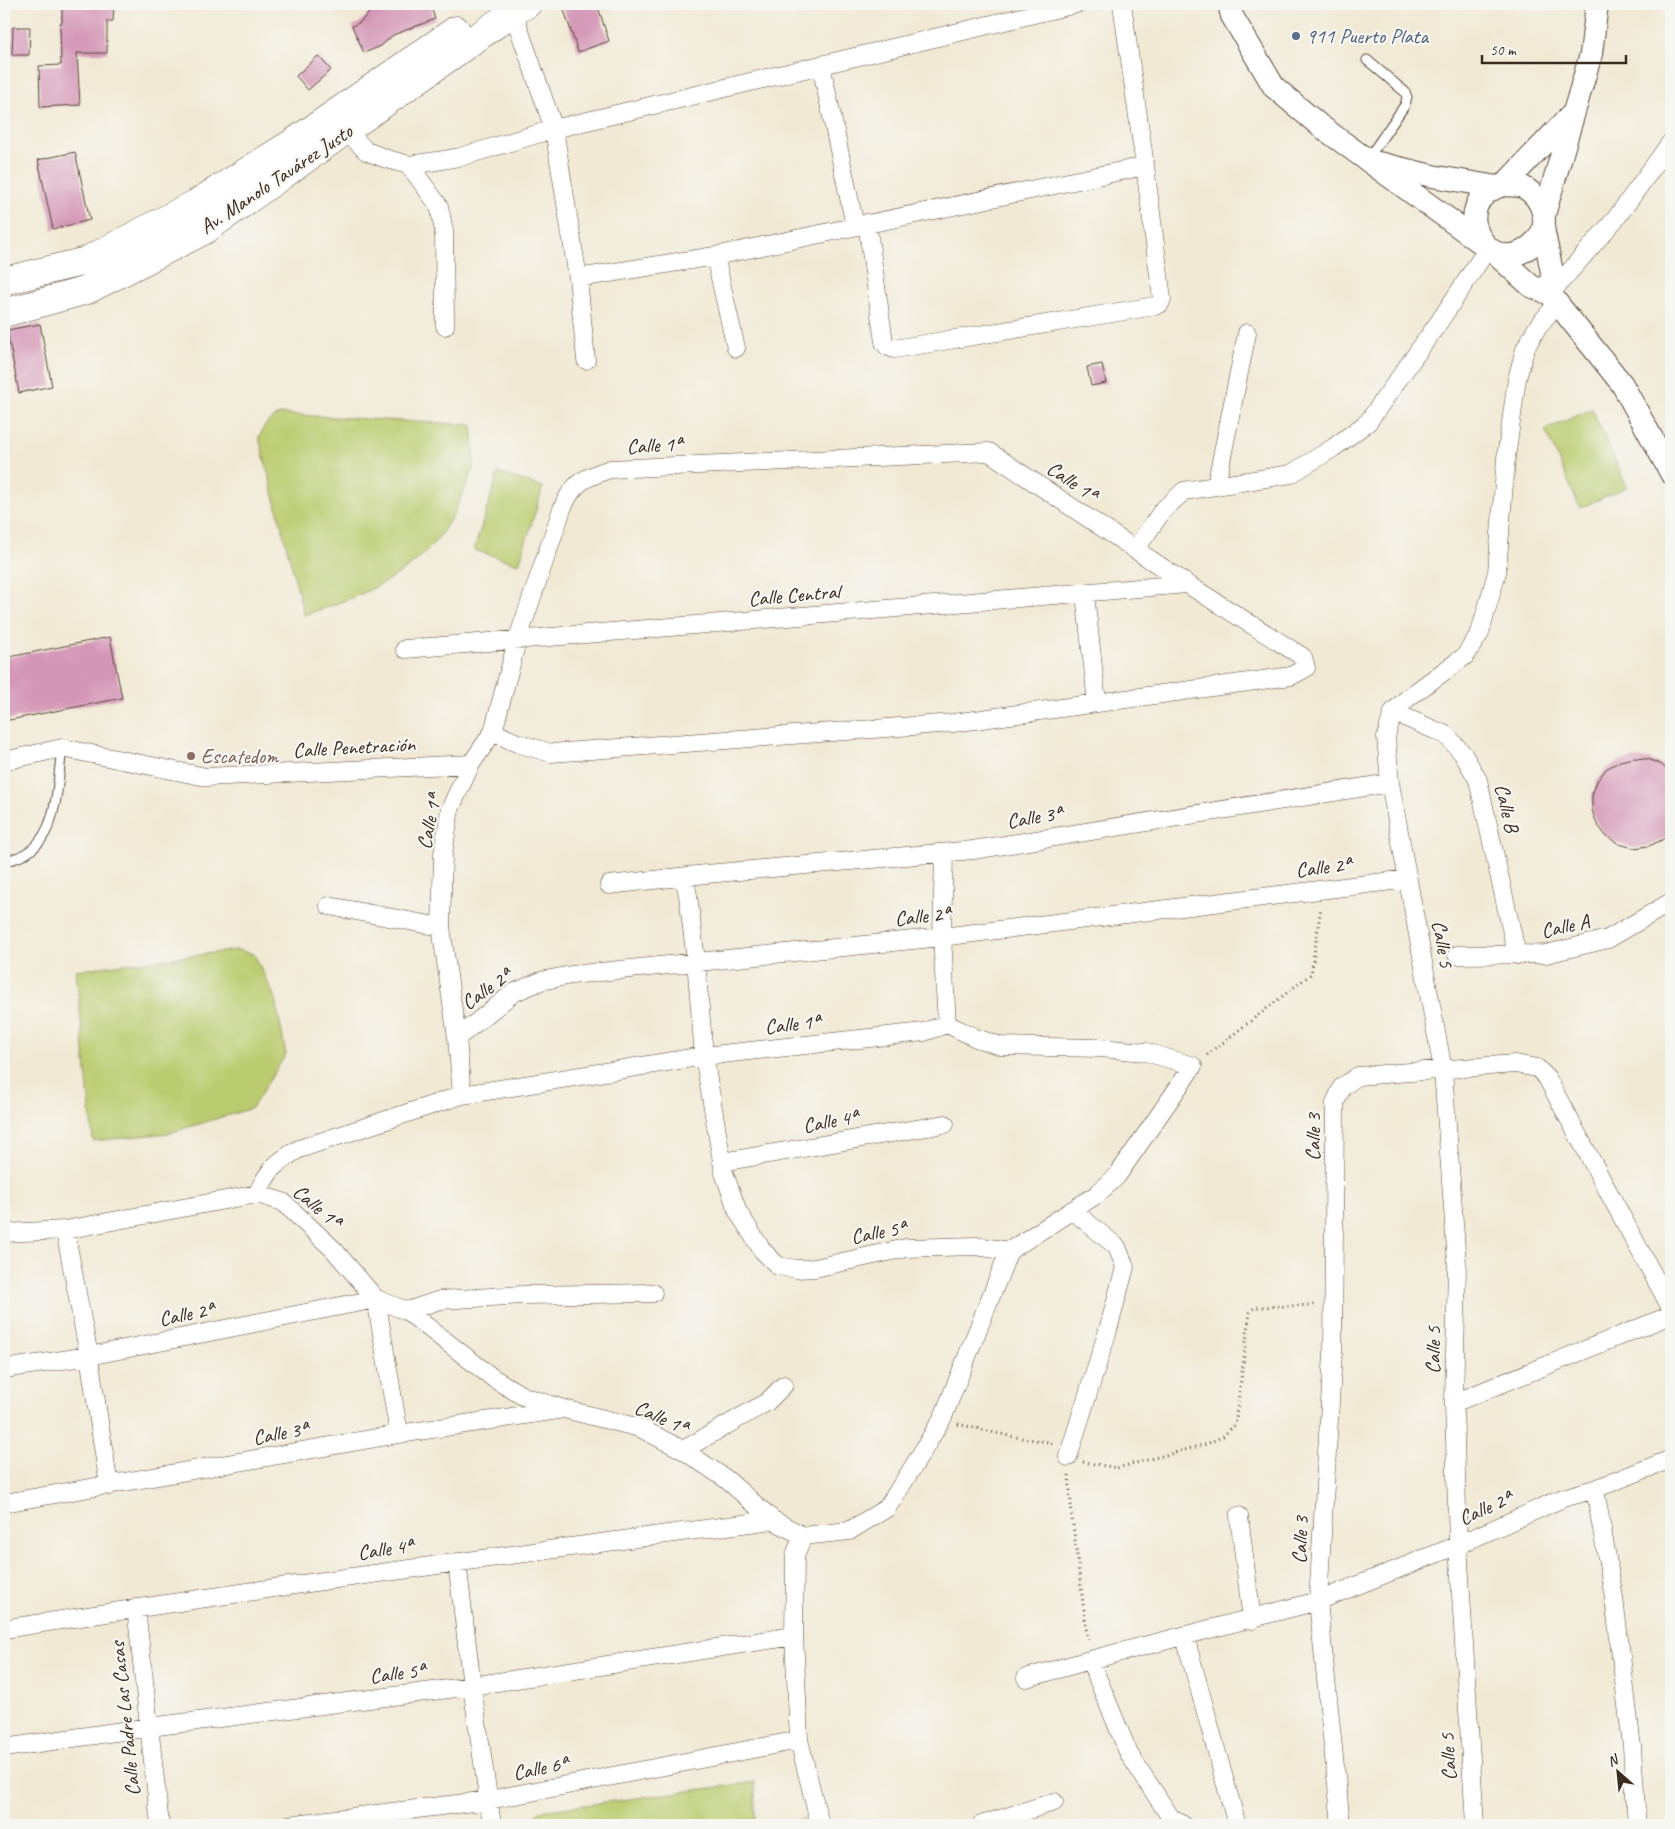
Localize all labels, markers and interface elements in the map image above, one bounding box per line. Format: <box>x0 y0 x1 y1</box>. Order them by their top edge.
place label: 911 Puerto Plata <box>1306 23 1430 49</box>
marker: 911 Puerto Plata <box>1290 30 1302 42</box>
scale bar <box>1482 32 1626 64</box>
text: 50 m <box>1490 41 1517 60</box>
street label: Av. Manolo Tavárez Justo <box>195 117 359 240</box>
street label: Calle 1ª <box>626 430 686 459</box>
street label: Calle 1ª <box>1042 455 1105 509</box>
street label: Calle Central <box>747 578 844 612</box>
street label: Calle Penetración <box>292 731 416 763</box>
place label: Escatedom <box>201 743 279 769</box>
marker: Escatedom <box>185 750 197 762</box>
street label: Calle B <box>1489 781 1526 837</box>
street label: Calle 1ª <box>411 789 448 852</box>
street label: Calle 3ª <box>1005 799 1067 834</box>
street label: Calle 2ª <box>1294 850 1355 883</box>
street label: Calle 2ª <box>893 900 954 932</box>
street label: Calle A <box>1539 908 1593 944</box>
street label: Calle 5 <box>1426 918 1460 971</box>
street label: Calle 2ª <box>456 961 519 1015</box>
street label: Calle 1ª <box>763 1008 824 1040</box>
street label: Calle 4ª <box>801 1103 863 1139</box>
street label: Calle 3 <box>1300 1111 1326 1161</box>
street label: Calle 1ª <box>288 1178 349 1236</box>
street label: Calle 5ª <box>849 1214 911 1250</box>
street label: Calle 2ª <box>157 1295 219 1332</box>
street label: Calle 5 <box>1420 1324 1446 1374</box>
street label: Calle 1ª <box>631 1394 695 1442</box>
street label: Calle 3ª <box>251 1415 313 1451</box>
street label: Calle 2ª <box>1455 1483 1519 1531</box>
street label: Calle 3 <box>1286 1514 1314 1564</box>
street label: Calle 4ª <box>356 1532 418 1566</box>
street label: Calle Padre Las Casas <box>104 1639 146 1797</box>
street label: Calle 5ª <box>368 1656 429 1689</box>
street label: Calle 5 <box>1434 1731 1462 1781</box>
north arrow <box>1592 1746 1642 1796</box>
street label: Calle 6ª <box>511 1749 573 1786</box>
text: N <box>1605 1750 1622 1770</box>

